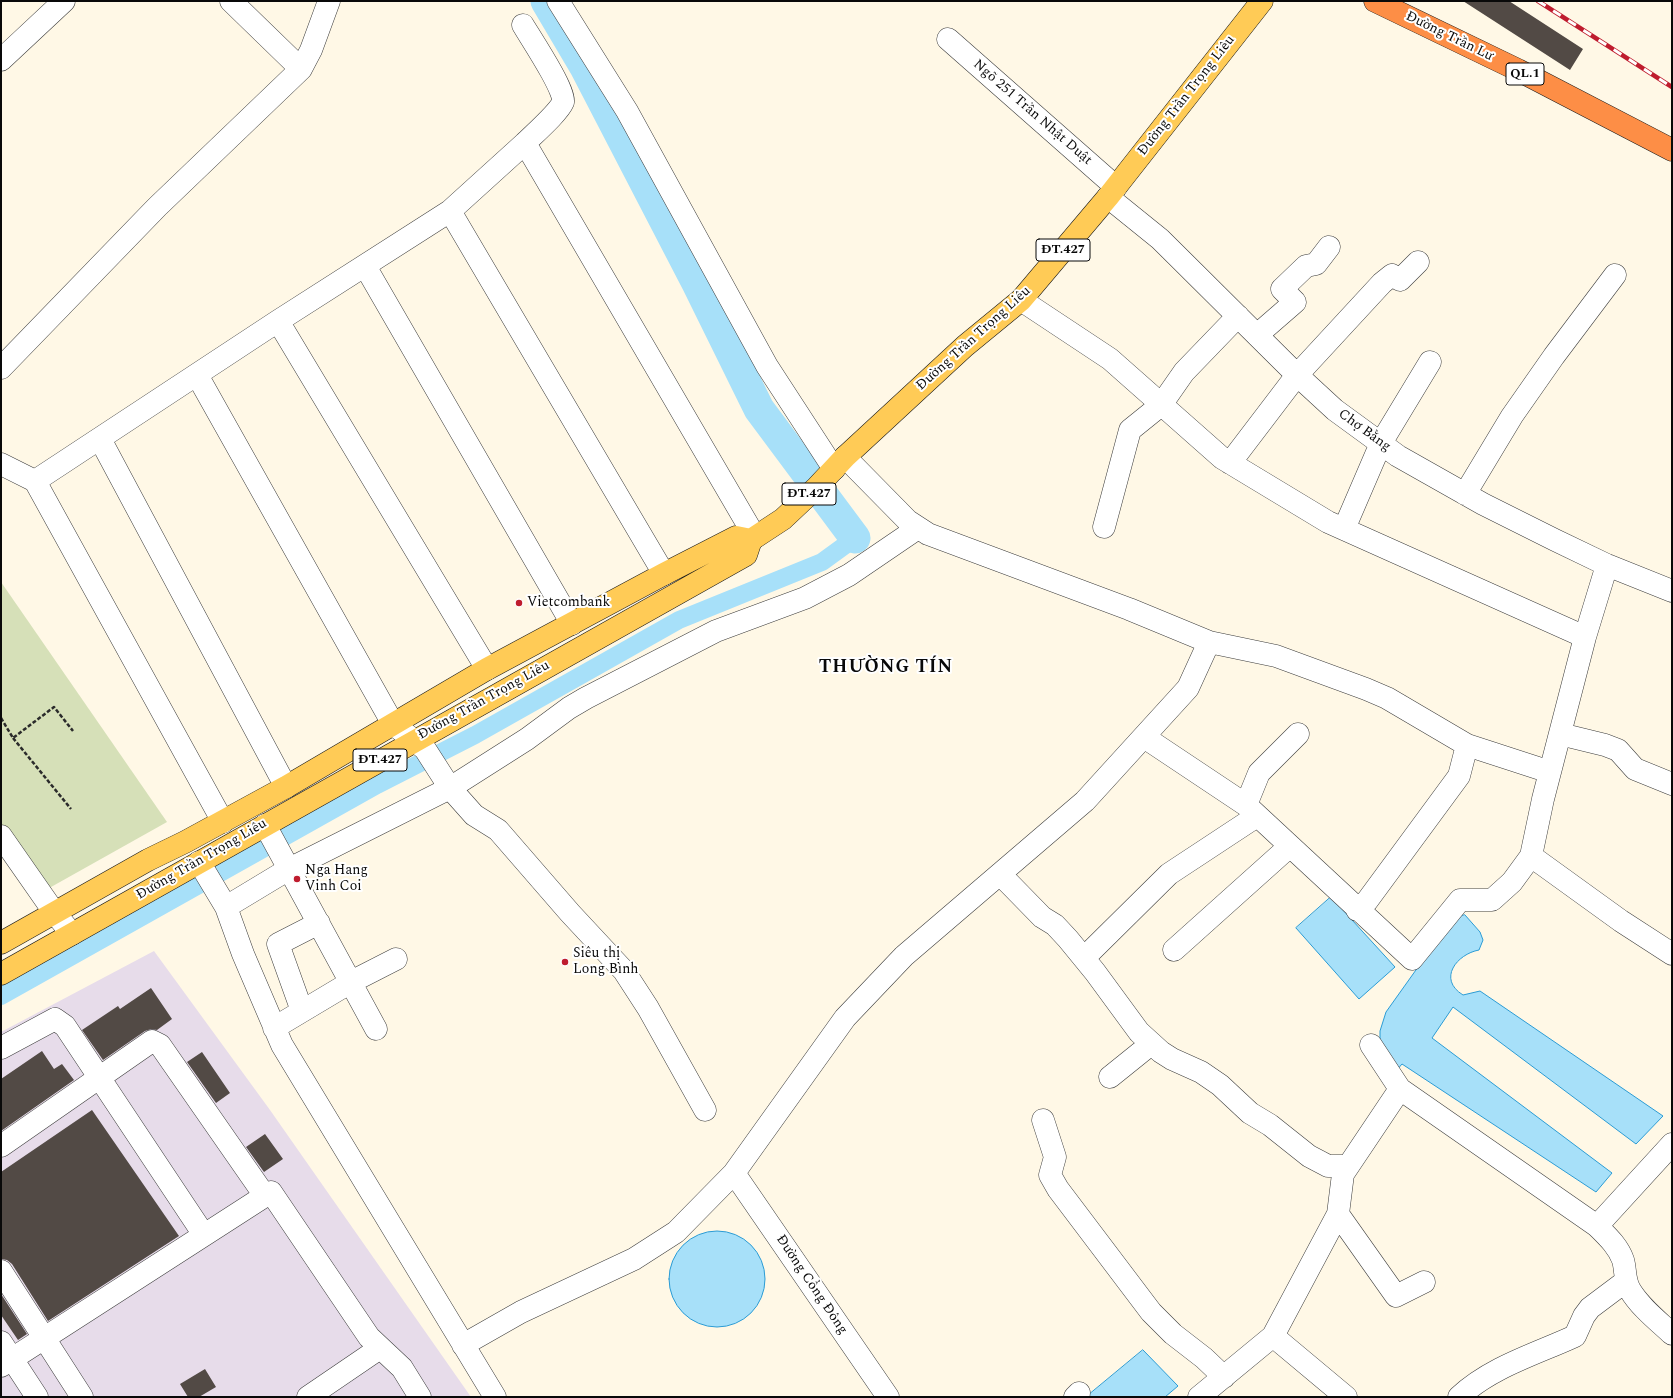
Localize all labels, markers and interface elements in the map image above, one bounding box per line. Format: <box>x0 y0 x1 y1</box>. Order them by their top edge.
street label: Đường Trần Lư <box>1402 9 1496 65</box>
street label: Đường Trần Trọng Liêu <box>1135 33 1239 159</box>
street label: Ngõ 251 Trần Nhật Duật <box>969 57 1095 169</box>
road number: QL.1 <box>1506 63 1544 85</box>
road number: ĐT.427 <box>1036 239 1090 261</box>
street label: Đường Trần Trọng Liêu <box>913 283 1035 395</box>
street label: Chợ Bằng <box>1334 406 1394 456</box>
road number: ĐT.427 <box>782 483 836 505</box>
place label: Vietcombank <box>527 595 610 611</box>
marker: Vietcombank <box>514 598 524 608</box>
district label: THƯỜNG TÍN <box>819 657 953 679</box>
street label: Đường Trần Trọng Liêu <box>415 658 553 744</box>
road number: ĐT.427 <box>353 749 407 771</box>
street label: Đường Trần Trọng Liêu <box>134 816 270 904</box>
place label: Nga Hang Vinh Coi <box>305 863 368 896</box>
marker: Nga Hang Vinh Coi <box>292 874 302 884</box>
place label: Siêu thị Long Bình <box>573 946 639 978</box>
marker: Siêu thị Long Bình <box>560 957 570 967</box>
street label: Đường Cổng Đông <box>771 1232 851 1338</box>

